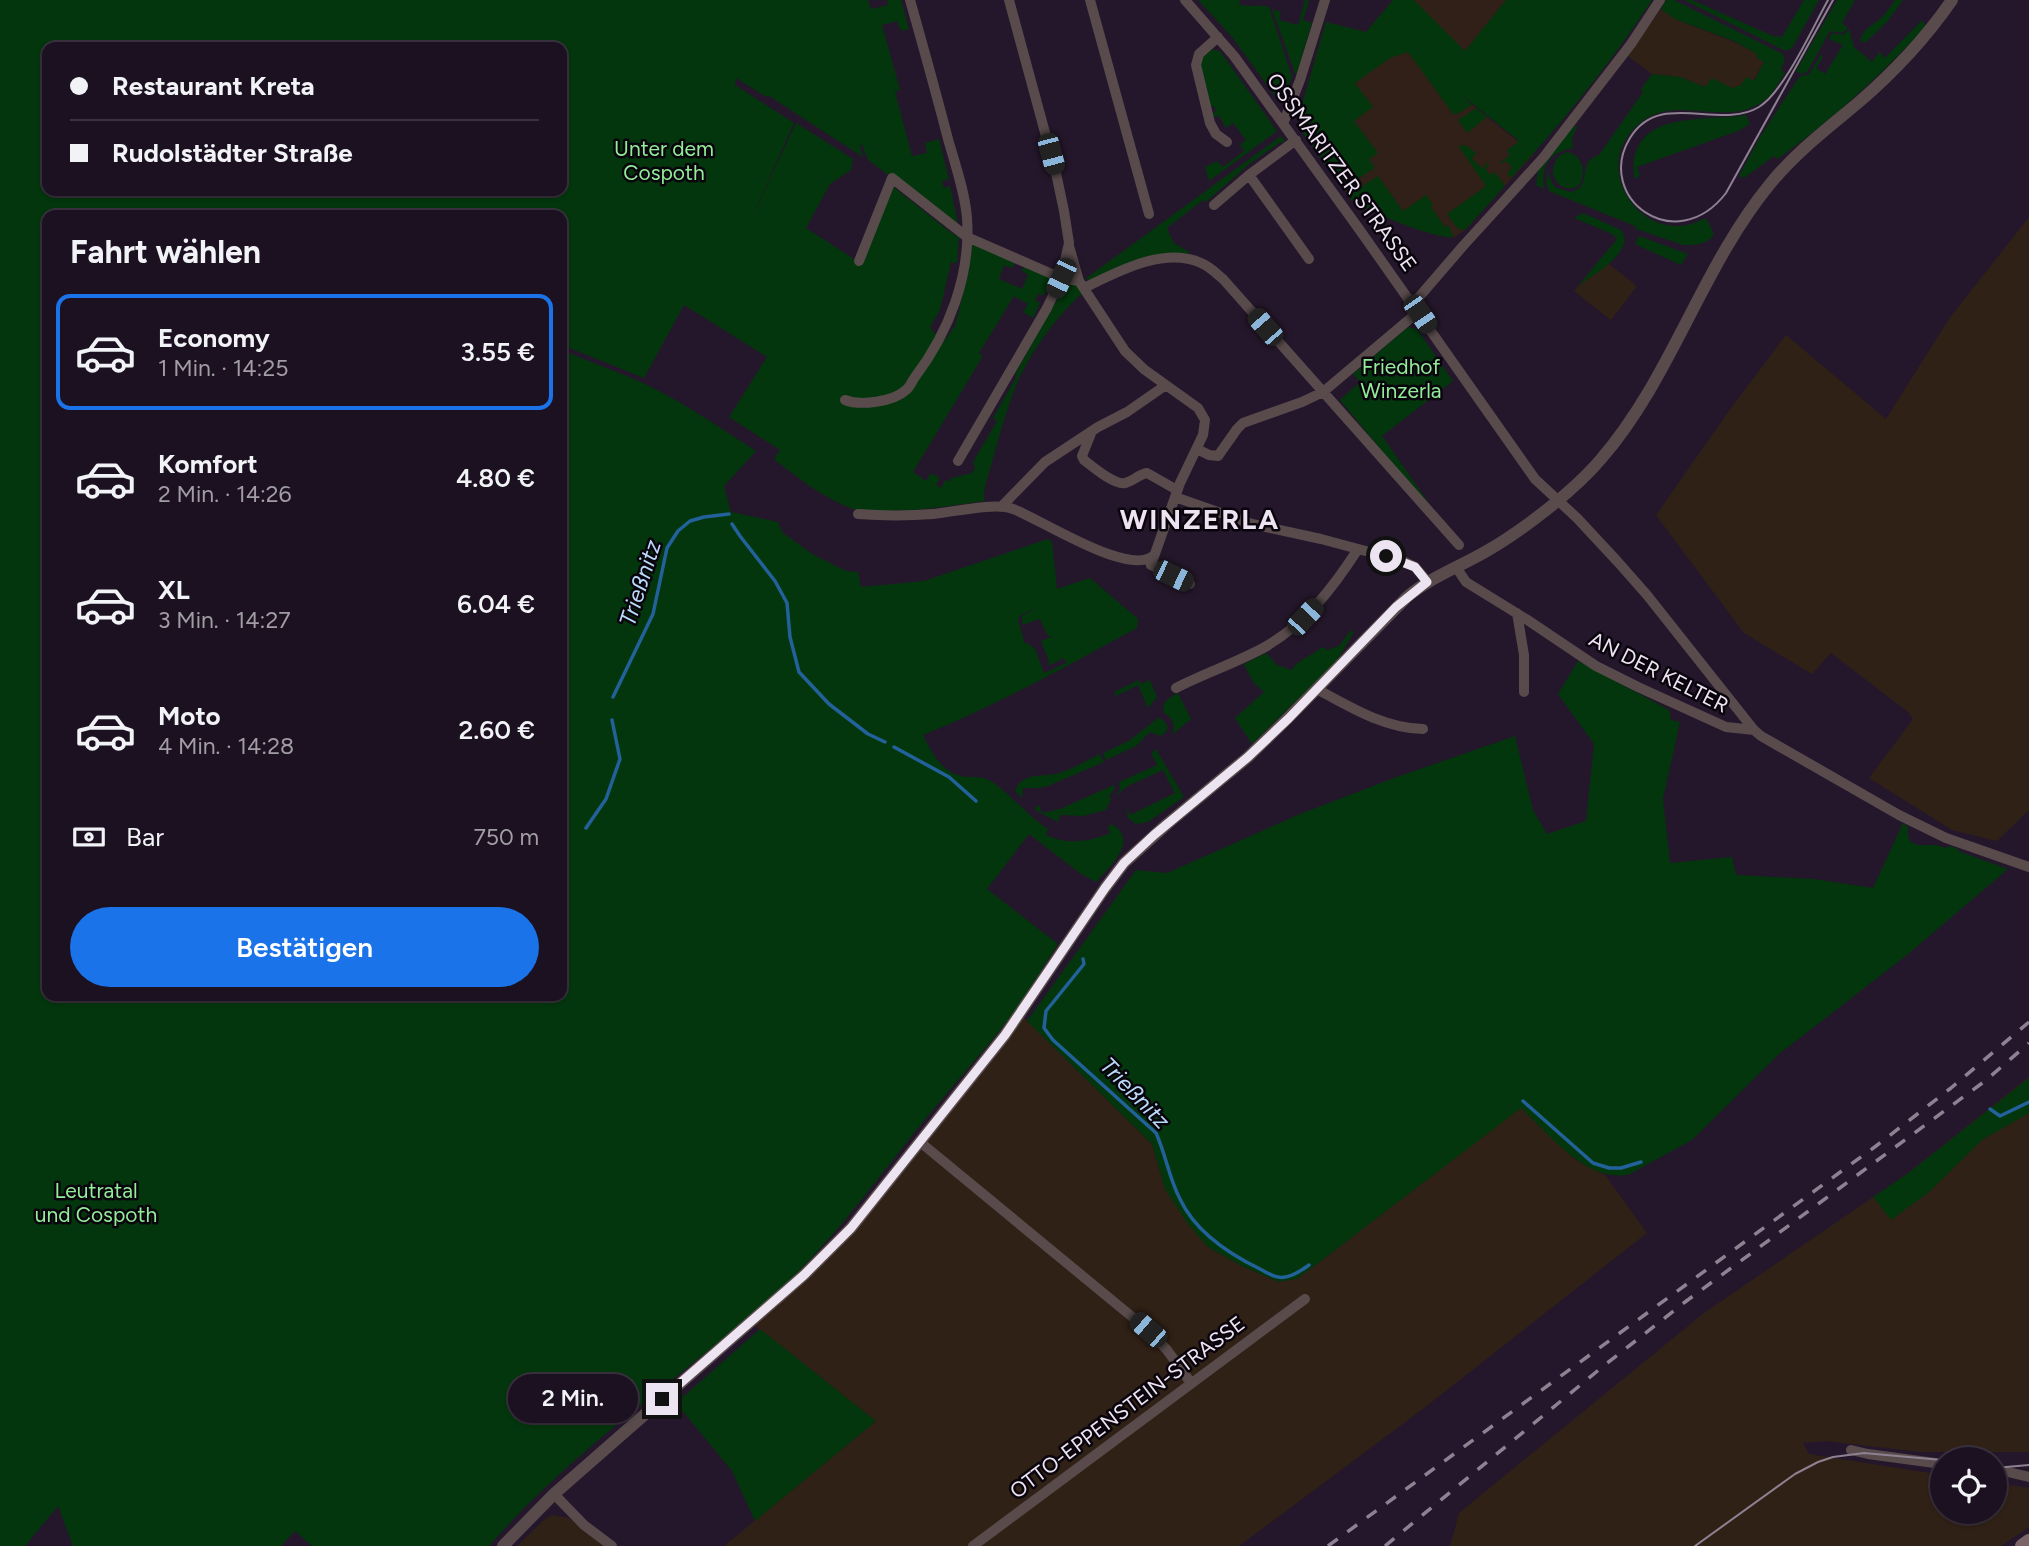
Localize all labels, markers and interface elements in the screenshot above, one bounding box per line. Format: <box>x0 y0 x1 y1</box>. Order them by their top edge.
street label: OSSMARITZER STRASSE <box>1262 68 1422 276</box>
text: Restaurant Kreta <box>112 70 315 102</box>
car <box>1036 131 1067 177</box>
park label: Unter dem Cospoth <box>614 136 714 185</box>
text: Rudolstädter Straße <box>112 137 353 169</box>
text: Fahrt wählen <box>70 233 261 271</box>
car <box>1043 255 1080 301</box>
car <box>1400 291 1441 337</box>
car <box>1244 304 1287 350</box>
icon: car <box>74 321 137 384</box>
text: Economy <box>158 322 270 354</box>
text: 3.55 € <box>461 336 535 368</box>
text: 1 Min. · 14:25 <box>158 354 288 382</box>
park label: Friedhof Winzerla <box>1361 354 1441 403</box>
icon: car <box>74 447 137 510</box>
text: Komfort <box>158 448 258 480</box>
text: 4.80 € <box>456 462 535 494</box>
text: 2 Min. · 14:26 <box>158 480 292 508</box>
district label: WINZERLA <box>1120 502 1280 536</box>
water label: Trießnitz <box>613 536 667 630</box>
route start <box>1370 540 1402 572</box>
car <box>1150 557 1197 595</box>
icon: car <box>74 573 137 636</box>
text: XL <box>158 574 190 606</box>
text: 6.04 € <box>457 588 535 620</box>
car <box>1283 594 1328 640</box>
text: 3 Min. · 14:27 <box>158 606 291 634</box>
street label: AN DER KELTER <box>1585 626 1733 718</box>
icon: car <box>74 699 137 762</box>
text: Moto <box>158 700 221 732</box>
text: 2.60 € <box>458 714 535 746</box>
text: 4 Min. · 14:28 <box>158 732 294 760</box>
icon: cash <box>70 818 108 856</box>
text: Bar <box>126 821 164 853</box>
text: 750 m <box>473 823 539 851</box>
button: Bestätigen <box>70 907 539 987</box>
water label: Trießnitz <box>1094 1051 1176 1135</box>
park label: Leutratal und Cospoth <box>35 1178 157 1227</box>
car <box>1126 1308 1171 1352</box>
street label: OTTO-EPPENSTEIN-STRASSE <box>1005 1311 1249 1503</box>
callout: 2 Min. <box>508 1374 638 1424</box>
route end <box>646 1383 678 1415</box>
text: 2 Min. <box>542 1384 604 1412</box>
map controls <box>1930 1447 2007 1524</box>
button: locate <box>1930 1447 2007 1524</box>

